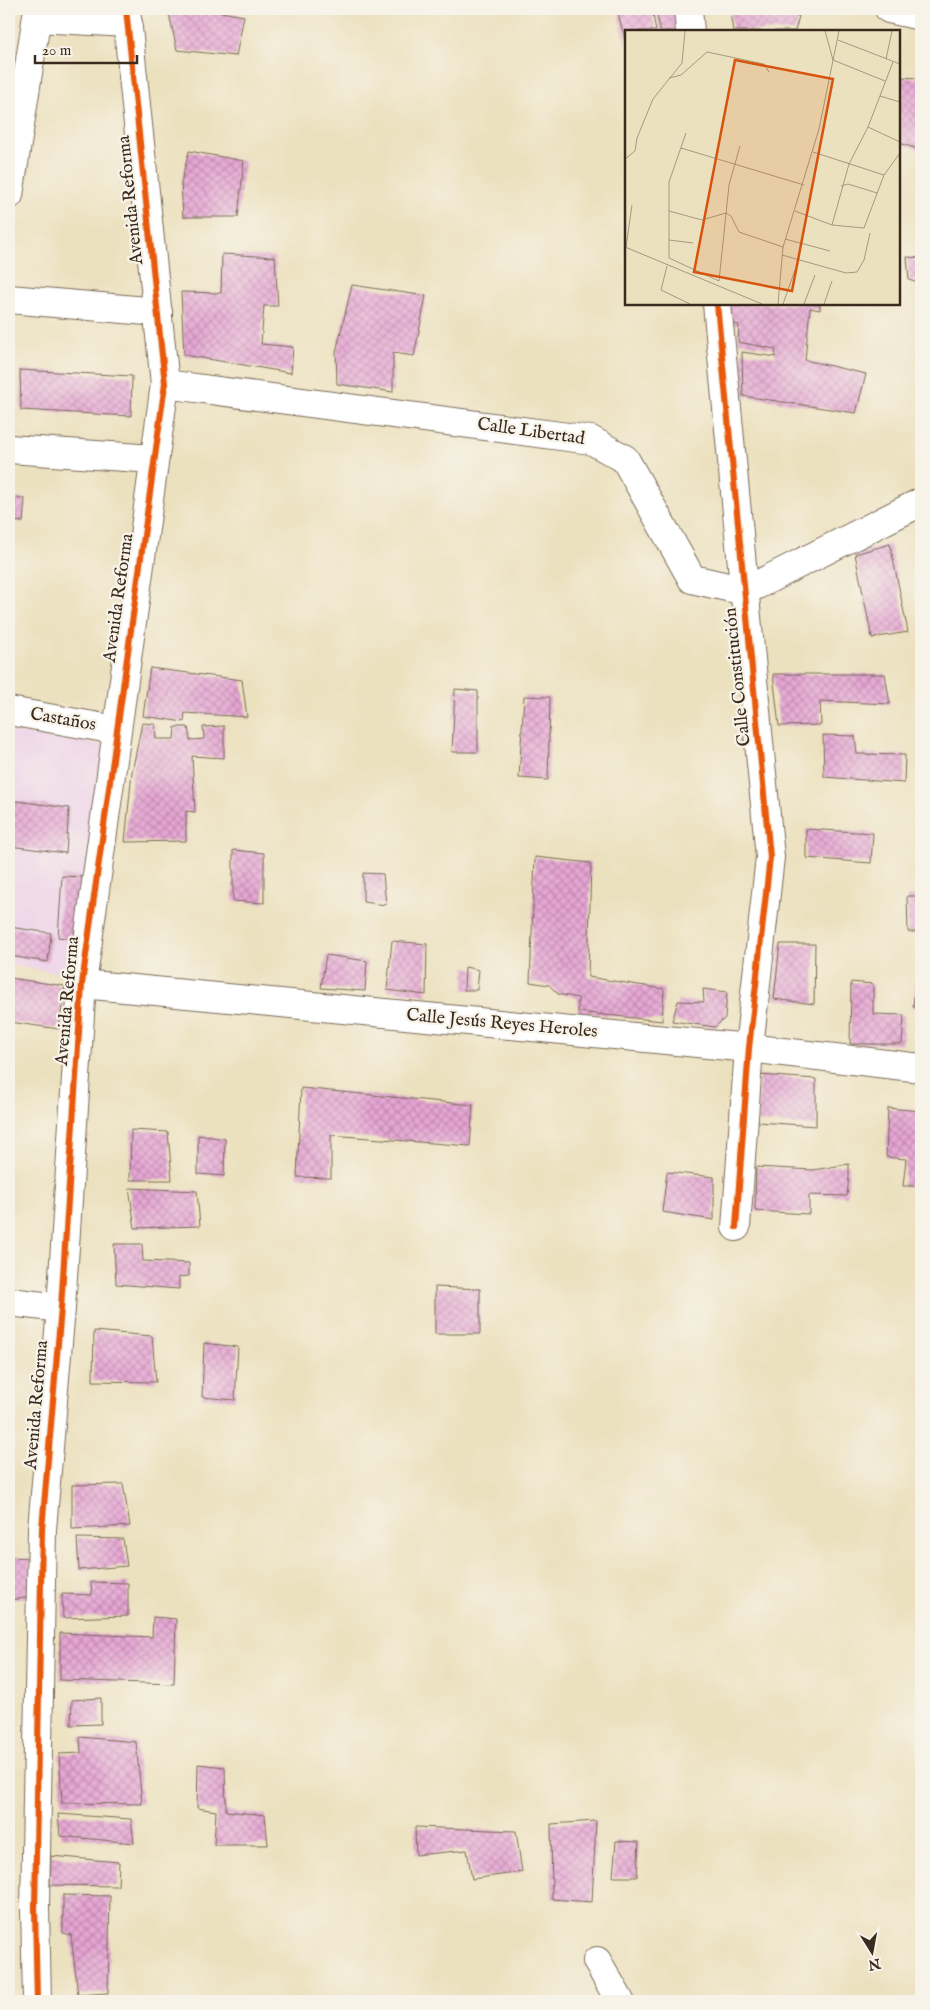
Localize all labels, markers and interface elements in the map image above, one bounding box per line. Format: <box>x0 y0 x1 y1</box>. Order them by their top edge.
inset map <box>625 30 900 305</box>
scale bar <box>35 32 138 64</box>
text: 20 m <box>42 41 72 60</box>
street label: Avenida Reforma <box>113 134 149 267</box>
street label: Calle Libertad <box>476 413 587 451</box>
street label: Avenida Reforma <box>98 532 139 665</box>
street label: Calle Constitución <box>719 606 757 747</box>
street label: Castaños <box>28 703 98 737</box>
street label: Avenida Reforma <box>51 935 85 1068</box>
street label: Calle Jesús Reyes Heroles <box>405 1004 599 1044</box>
street label: Avenida Reforma <box>20 1339 54 1472</box>
north arrow <box>848 1928 898 1978</box>
text: N <box>867 1954 883 1974</box>

